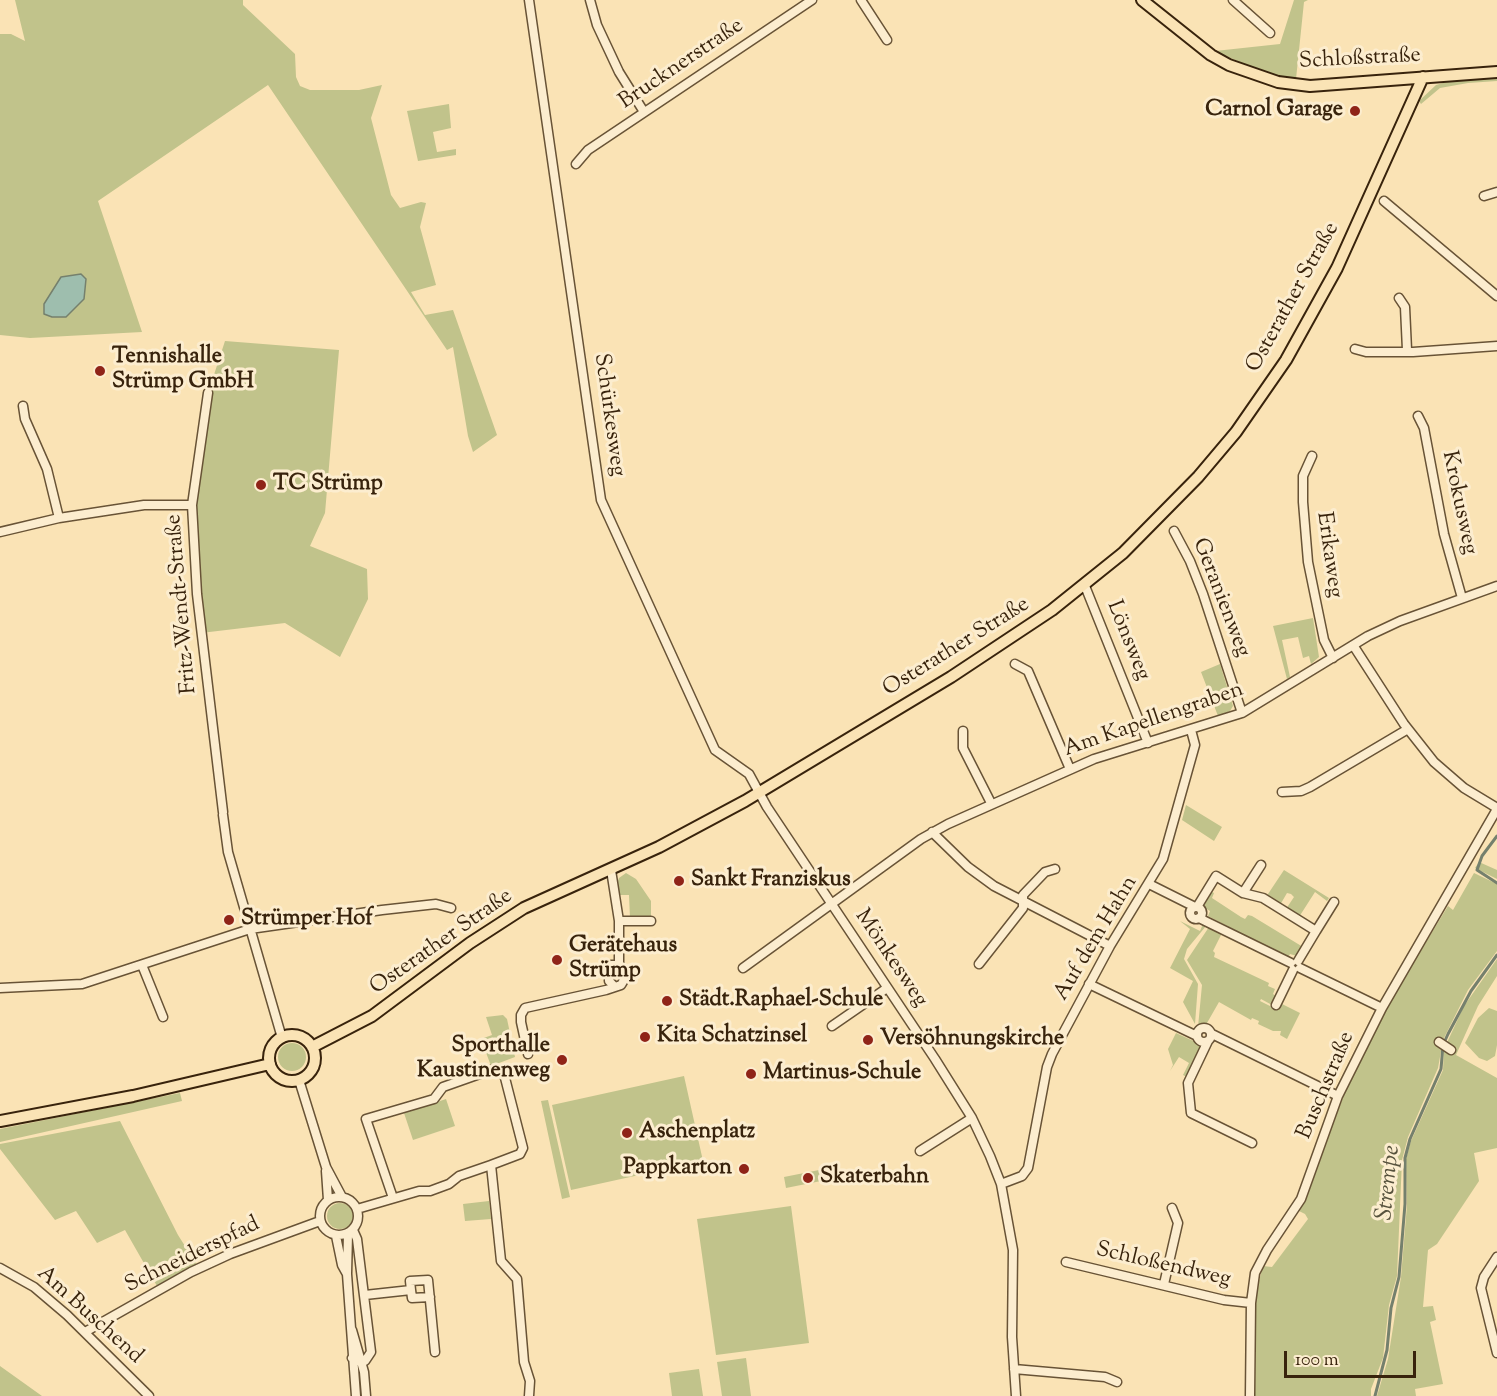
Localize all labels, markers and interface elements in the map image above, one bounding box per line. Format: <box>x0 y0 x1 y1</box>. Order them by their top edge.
street label: Brucknerstraße <box>615 14 749 116</box>
street label: Schloßstraße <box>1298 44 1422 76</box>
place label: Carnol Garage <box>1205 98 1343 124</box>
marker: Carnol Garage <box>1348 104 1362 118</box>
street label: Osterather Straße <box>1242 218 1346 378</box>
place label: Tennishalle Strümp GmbH <box>112 345 254 396</box>
street label: Schürkesweg <box>586 352 630 478</box>
marker: Tennishalle Strümp GmbH <box>93 364 107 378</box>
street label: Krokusweg <box>1434 449 1482 557</box>
place label: TC Strümp <box>273 472 383 498</box>
marker: TC Strümp <box>254 478 268 492</box>
street label: Erikaweg <box>1309 510 1347 600</box>
street label: Fritz-Wendt-Straße <box>162 513 204 695</box>
street label: Geranienweg <box>1185 535 1255 661</box>
street label: Osterather Straße <box>879 592 1035 704</box>
street label: Lönsweg <box>1099 597 1155 685</box>
street label: Am Kapellengraben <box>1061 678 1247 764</box>
place label: Sankt Franziskus <box>691 868 851 894</box>
street label: Auf dem Hahn <box>1049 872 1145 1006</box>
marker: Sankt Franziskus <box>672 874 686 888</box>
street label: Osterather Straße <box>366 884 518 1002</box>
street label: Mönkesweg <box>848 905 932 1013</box>
place label: Strümper Hof <box>241 907 373 933</box>
marker: Strümper Hof <box>222 913 236 927</box>
place label: Gerätehaus Strümp <box>569 934 677 986</box>
marker: Gerätehaus Strümp <box>550 953 564 967</box>
place label: Städt.Raphael-Schule <box>679 988 883 1014</box>
marker: Städt.Raphael-Schule <box>660 994 674 1008</box>
place label: Kita Schatzinsel <box>657 1024 807 1050</box>
place label: Versöhnungskirche <box>880 1027 1064 1053</box>
street label: Buschstraße <box>1293 1028 1361 1144</box>
marker: Kita Schatzinsel <box>638 1030 652 1044</box>
marker: Versöhnungskirche <box>861 1033 875 1047</box>
place label: Sporthalle Kaustinenweg <box>417 1034 550 1086</box>
marker: Sporthalle Kaustinenweg <box>555 1053 569 1067</box>
place label: Martinus-Schule <box>763 1061 921 1087</box>
marker: Martinus-Schule <box>744 1067 758 1081</box>
place label: Aschenplatz <box>639 1120 755 1146</box>
marker: Aschenplatz <box>620 1126 634 1140</box>
water label: Strempe <box>1372 1144 1408 1222</box>
place label: Pappkarton <box>623 1156 732 1182</box>
marker: Pappkarton <box>737 1162 751 1176</box>
place label: Skaterbahn <box>820 1165 929 1191</box>
marker: Skaterbahn <box>801 1171 815 1185</box>
street label: Schneiderspfad <box>121 1212 265 1300</box>
street label: Schloßendweg <box>1093 1238 1233 1294</box>
street label: Am Buschend <box>30 1261 148 1371</box>
scale bar <box>1287 1339 1419 1377</box>
text: 100 m <box>1295 1348 1339 1374</box>

